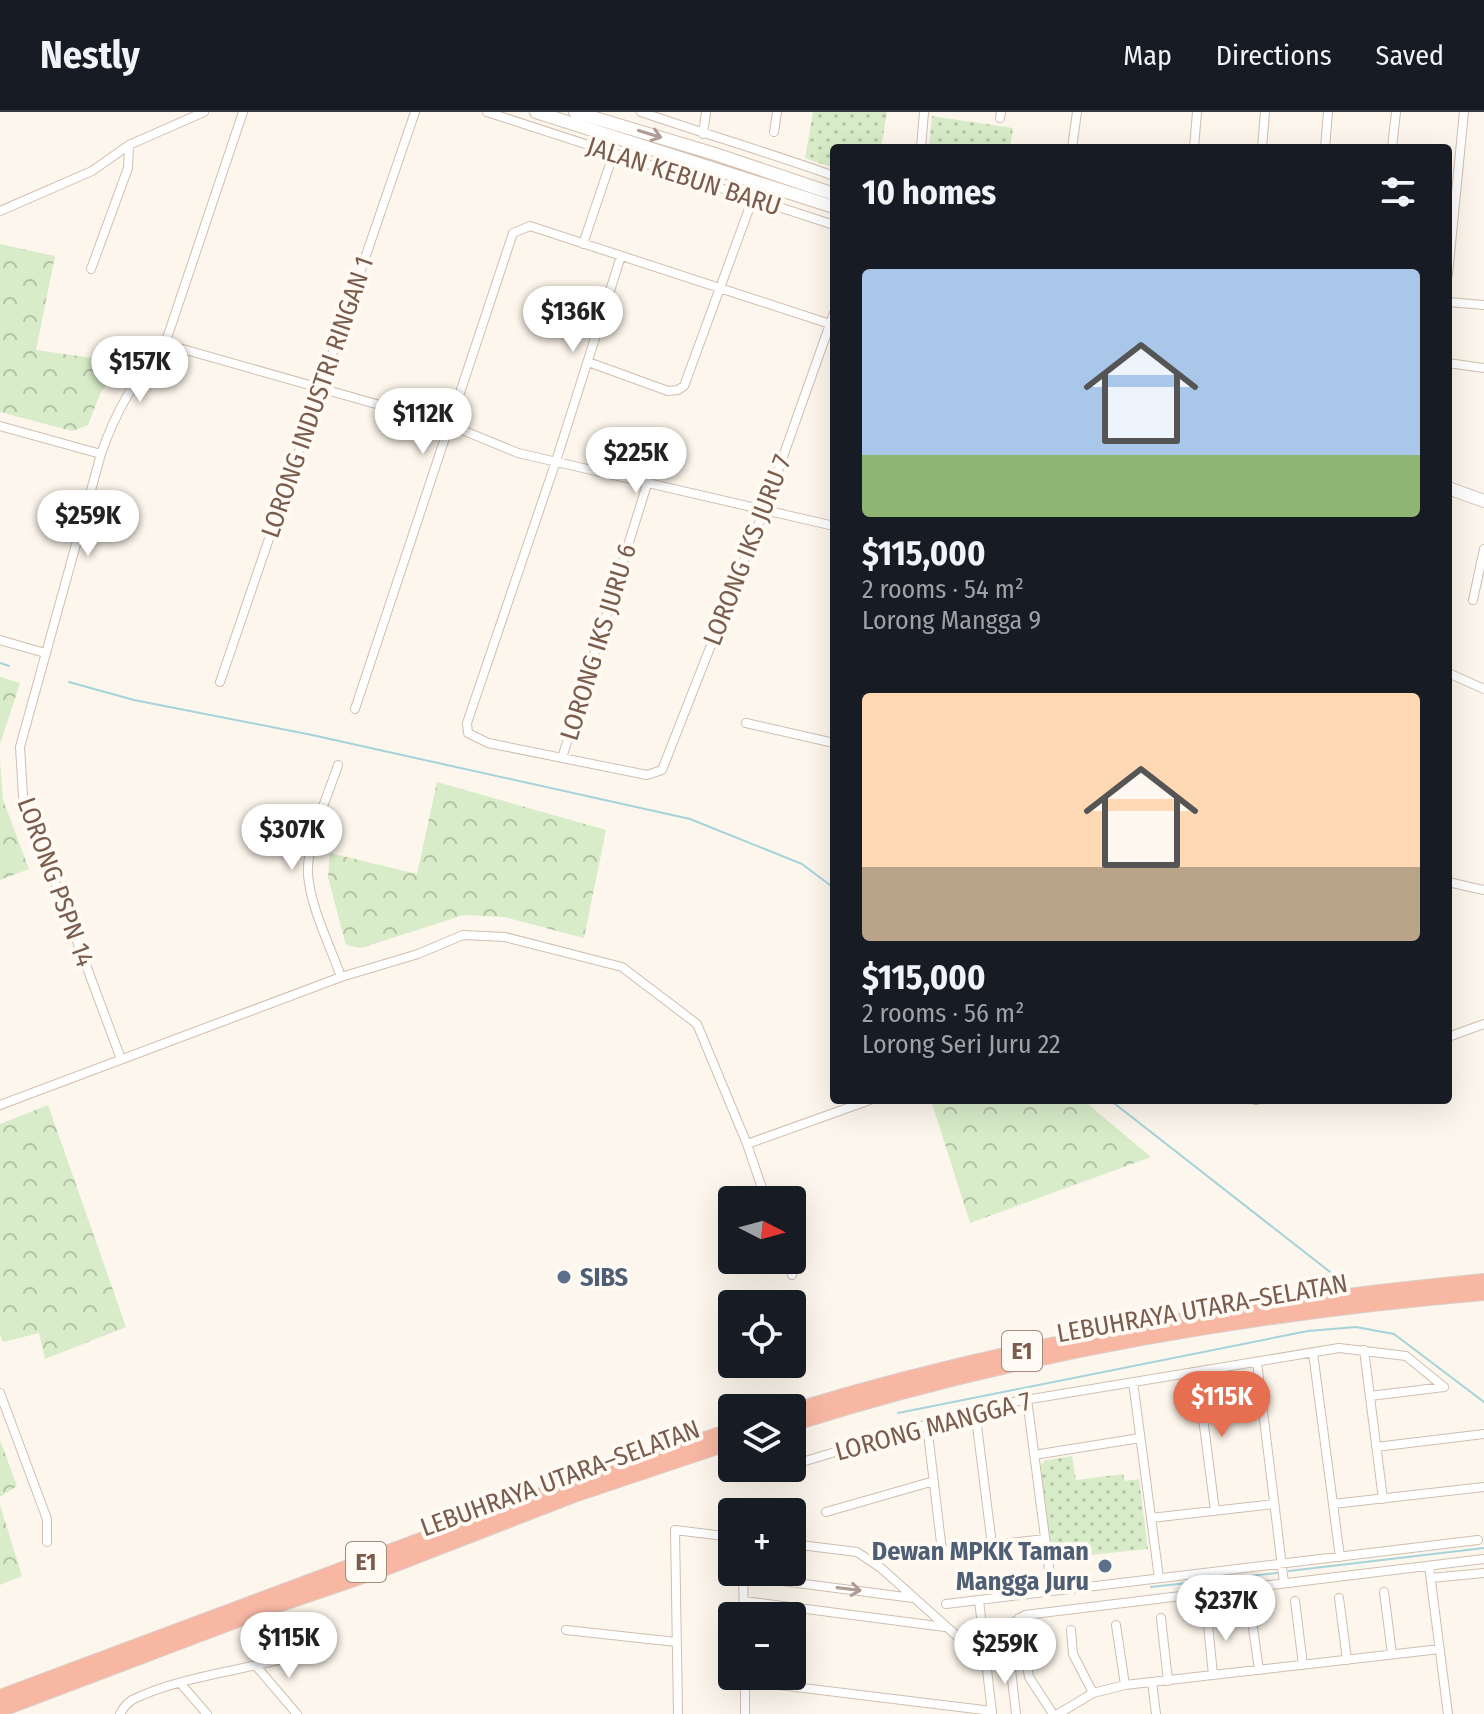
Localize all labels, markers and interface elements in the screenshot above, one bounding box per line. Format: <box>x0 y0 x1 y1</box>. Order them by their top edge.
text: Nestly <box>40 32 140 78</box>
text: Map <box>1123 39 1172 72</box>
text: Directions <box>1216 39 1332 72</box>
text: Saved <box>1376 39 1444 72</box>
one-way arrow <box>636 127 662 142</box>
street label: JALAN KEBUN BARU <box>583 130 785 222</box>
icon: filters <box>1376 170 1420 214</box>
text: 10 homes <box>862 172 996 213</box>
street label: LORONG INDUSTRI RINGAN 1 <box>255 252 380 542</box>
pin: $136K <box>517 286 629 354</box>
text: $136K <box>541 296 605 327</box>
icon: home <box>1069 321 1213 465</box>
pin: $157K <box>84 336 196 404</box>
text: $157K <box>109 346 171 377</box>
pin: $112K <box>367 388 479 456</box>
text: $112K <box>393 398 453 429</box>
pin: $225K <box>580 427 692 495</box>
text: $225K <box>604 437 668 468</box>
street label: LORONG IKS JURU 7 <box>697 451 798 650</box>
pin: $259K <box>32 490 144 558</box>
text: $259K <box>55 500 121 531</box>
text: $115,000 <box>862 533 985 574</box>
street label: LORONG IKS JURU 6 <box>554 540 643 744</box>
text: 2 rooms · 54 m² <box>862 574 1024 605</box>
text: Lorong Mangga 9 <box>862 605 1041 636</box>
icon: home <box>1069 745 1213 889</box>
street label: LORONG PSPN 14 <box>11 793 101 971</box>
pin: $307K <box>236 804 348 872</box>
text: $307K <box>259 814 325 845</box>
text: $115,000 <box>862 957 985 998</box>
text: 2 rooms · 56 m² <box>862 998 1024 1029</box>
text: Lorong Seri Juru 22 <box>862 1029 1061 1060</box>
north arrow <box>718 1186 806 1274</box>
map controls <box>718 1186 806 1690</box>
place label: SIBS <box>580 1262 628 1293</box>
marker: SIBS <box>555 1268 573 1286</box>
street label: LEBUHRAYA UTARA–SELATAN <box>1054 1268 1350 1349</box>
button: locate <box>718 1290 806 1378</box>
road number: E1 <box>1002 1331 1042 1371</box>
pin: $115K <box>1166 1371 1278 1439</box>
text: $115K <box>1191 1381 1253 1412</box>
street label: LORONG MANGGA 7 <box>832 1385 1035 1468</box>
button: layers <box>718 1394 806 1482</box>
street label: LEBUHRAYA UTARA–SELATAN <box>416 1413 704 1543</box>
button: + <box>718 1498 806 1586</box>
place label: Dewan MPKK Taman Mangga Juru <box>872 1536 1089 1597</box>
road number: E1 <box>346 1542 386 1582</box>
marker: Dewan MPKK Taman Mangga Juru <box>1096 1557 1114 1575</box>
pin: $237K <box>1170 1575 1282 1643</box>
one-way arrow <box>835 1582 861 1597</box>
text: $237K <box>1194 1585 1258 1616</box>
button: − <box>718 1602 806 1690</box>
pin: $115K <box>233 1612 345 1680</box>
pin: $259K <box>949 1618 1061 1686</box>
text: $115K <box>258 1622 320 1653</box>
text: $259K <box>972 1628 1038 1659</box>

